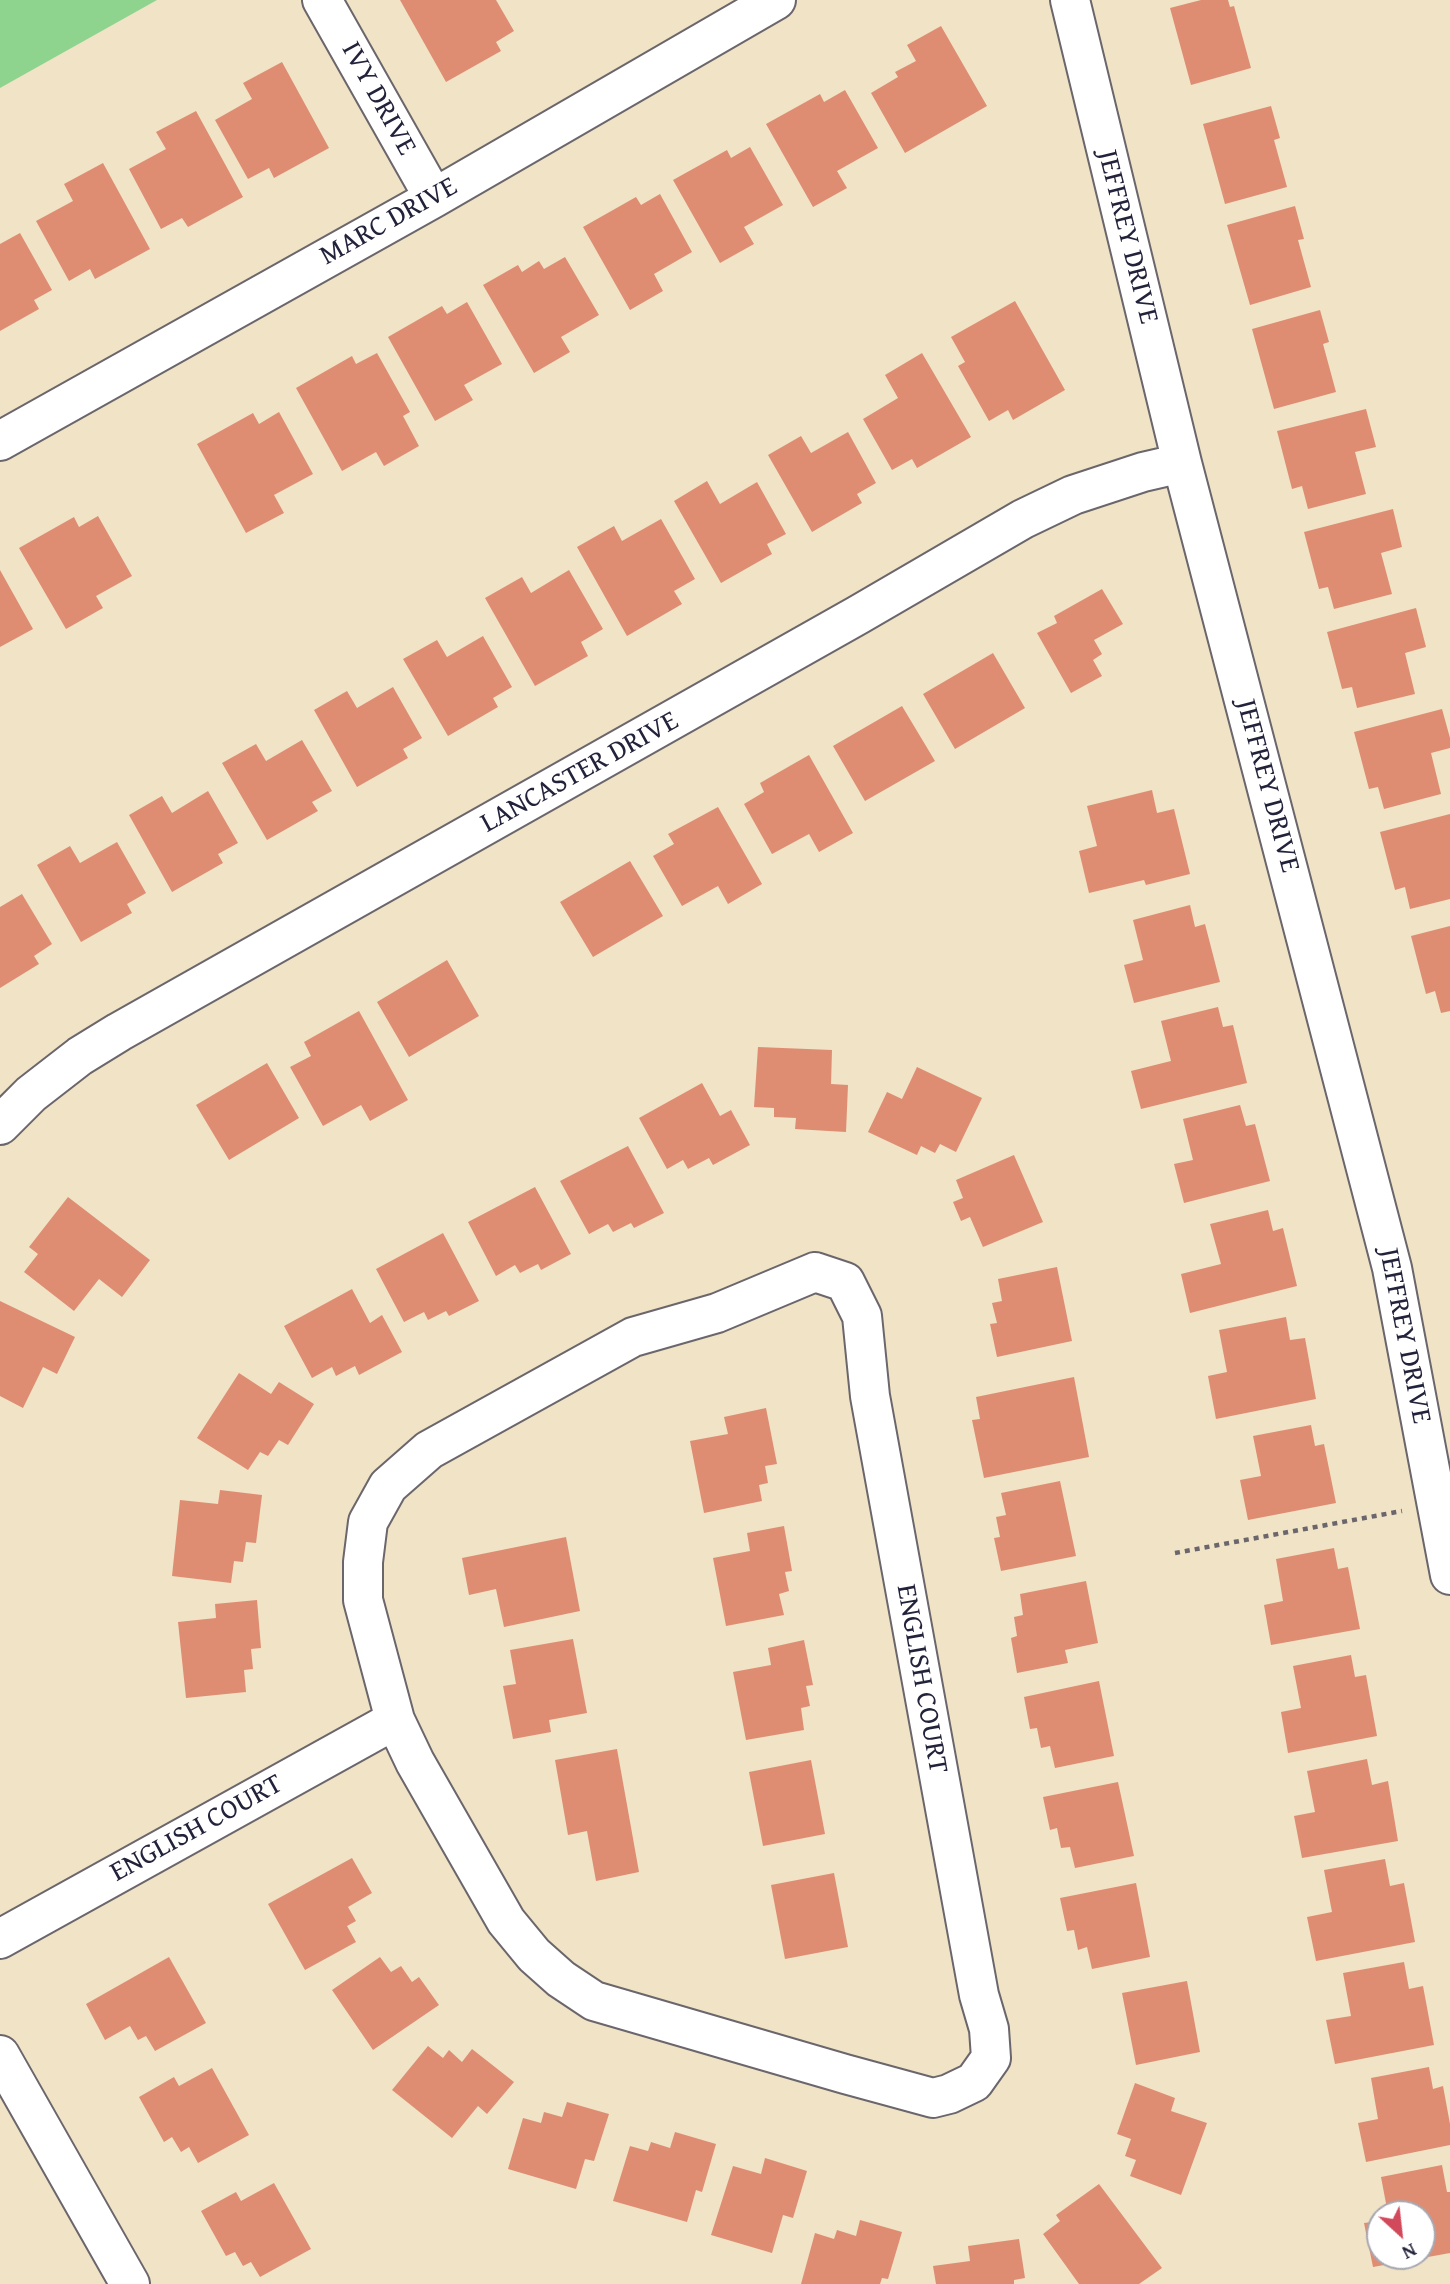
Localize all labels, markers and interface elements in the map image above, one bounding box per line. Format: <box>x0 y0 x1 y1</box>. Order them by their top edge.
street label: IVY DRIVE <box>333 37 423 161</box>
street label: JEFFREY DRIVE <box>1089 147 1165 327</box>
street label: MARC DRIVE <box>315 171 463 273</box>
street label: JEFFREY DRIVE <box>1228 696 1306 876</box>
street label: LANCASTER DRIVE <box>475 705 685 841</box>
street label: JEFFREY DRIVE <box>1371 1246 1437 1426</box>
street label: ENGLISH COURT <box>888 1582 954 1776</box>
street label: ENGLISH COURT <box>105 1768 289 1890</box>
north arrow <box>1366 2200 1436 2270</box>
text: N <box>1398 2237 1422 2267</box>

